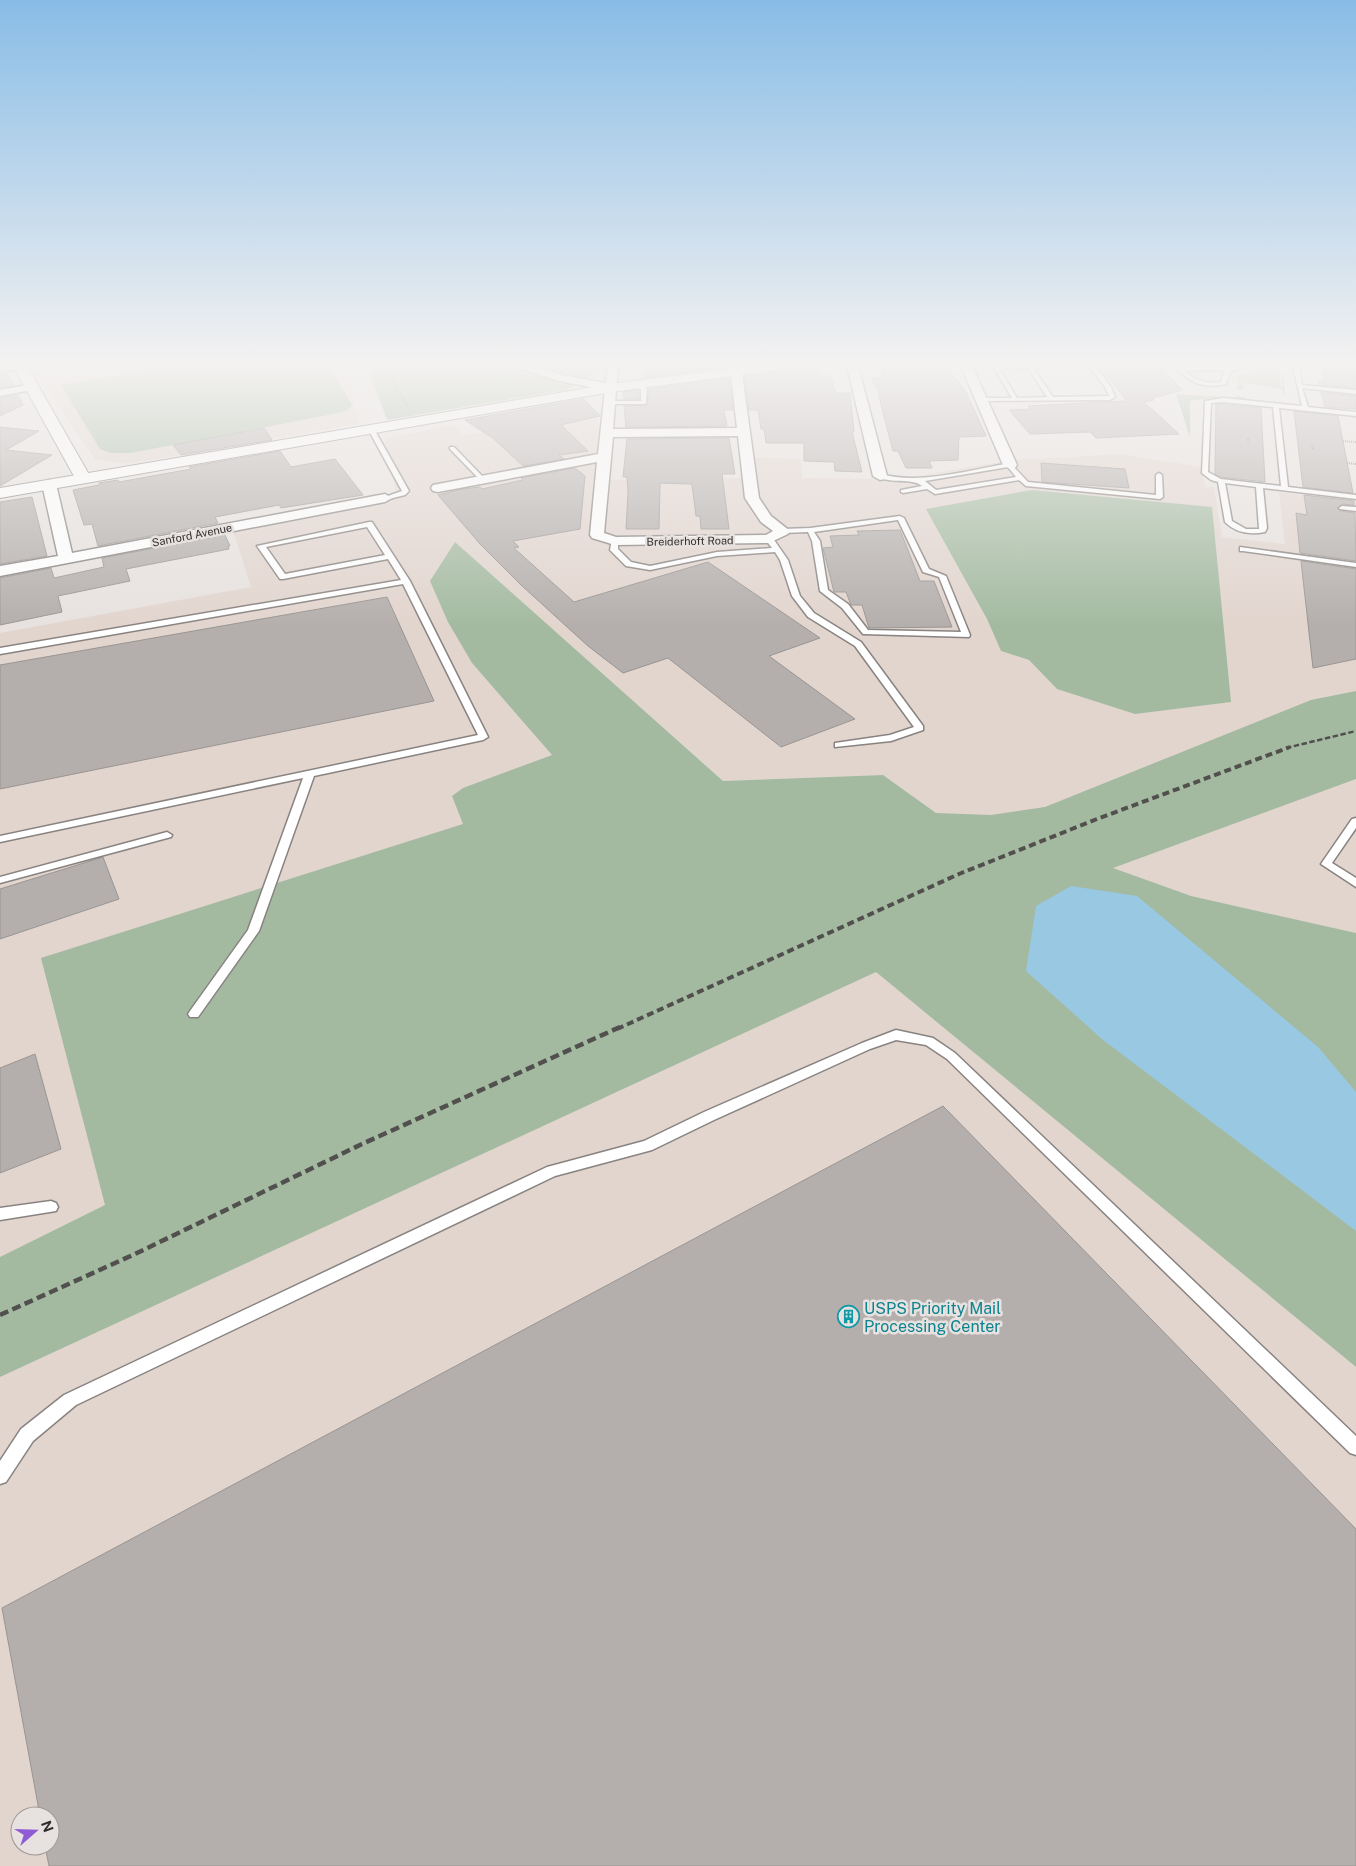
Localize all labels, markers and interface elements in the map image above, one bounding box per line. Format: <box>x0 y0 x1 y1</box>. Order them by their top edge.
street label: Sanford Avenue <box>151 521 233 549</box>
street label: Breiderhoft Road <box>646 534 734 548</box>
place label: USPS Priority Mail Processing Center <box>864 1299 1001 1336</box>
building icon: USPS Priority Mail Processing Center <box>836 1305 860 1329</box>
north arrow <box>10 1806 60 1856</box>
text: N <box>38 1819 57 1834</box>

